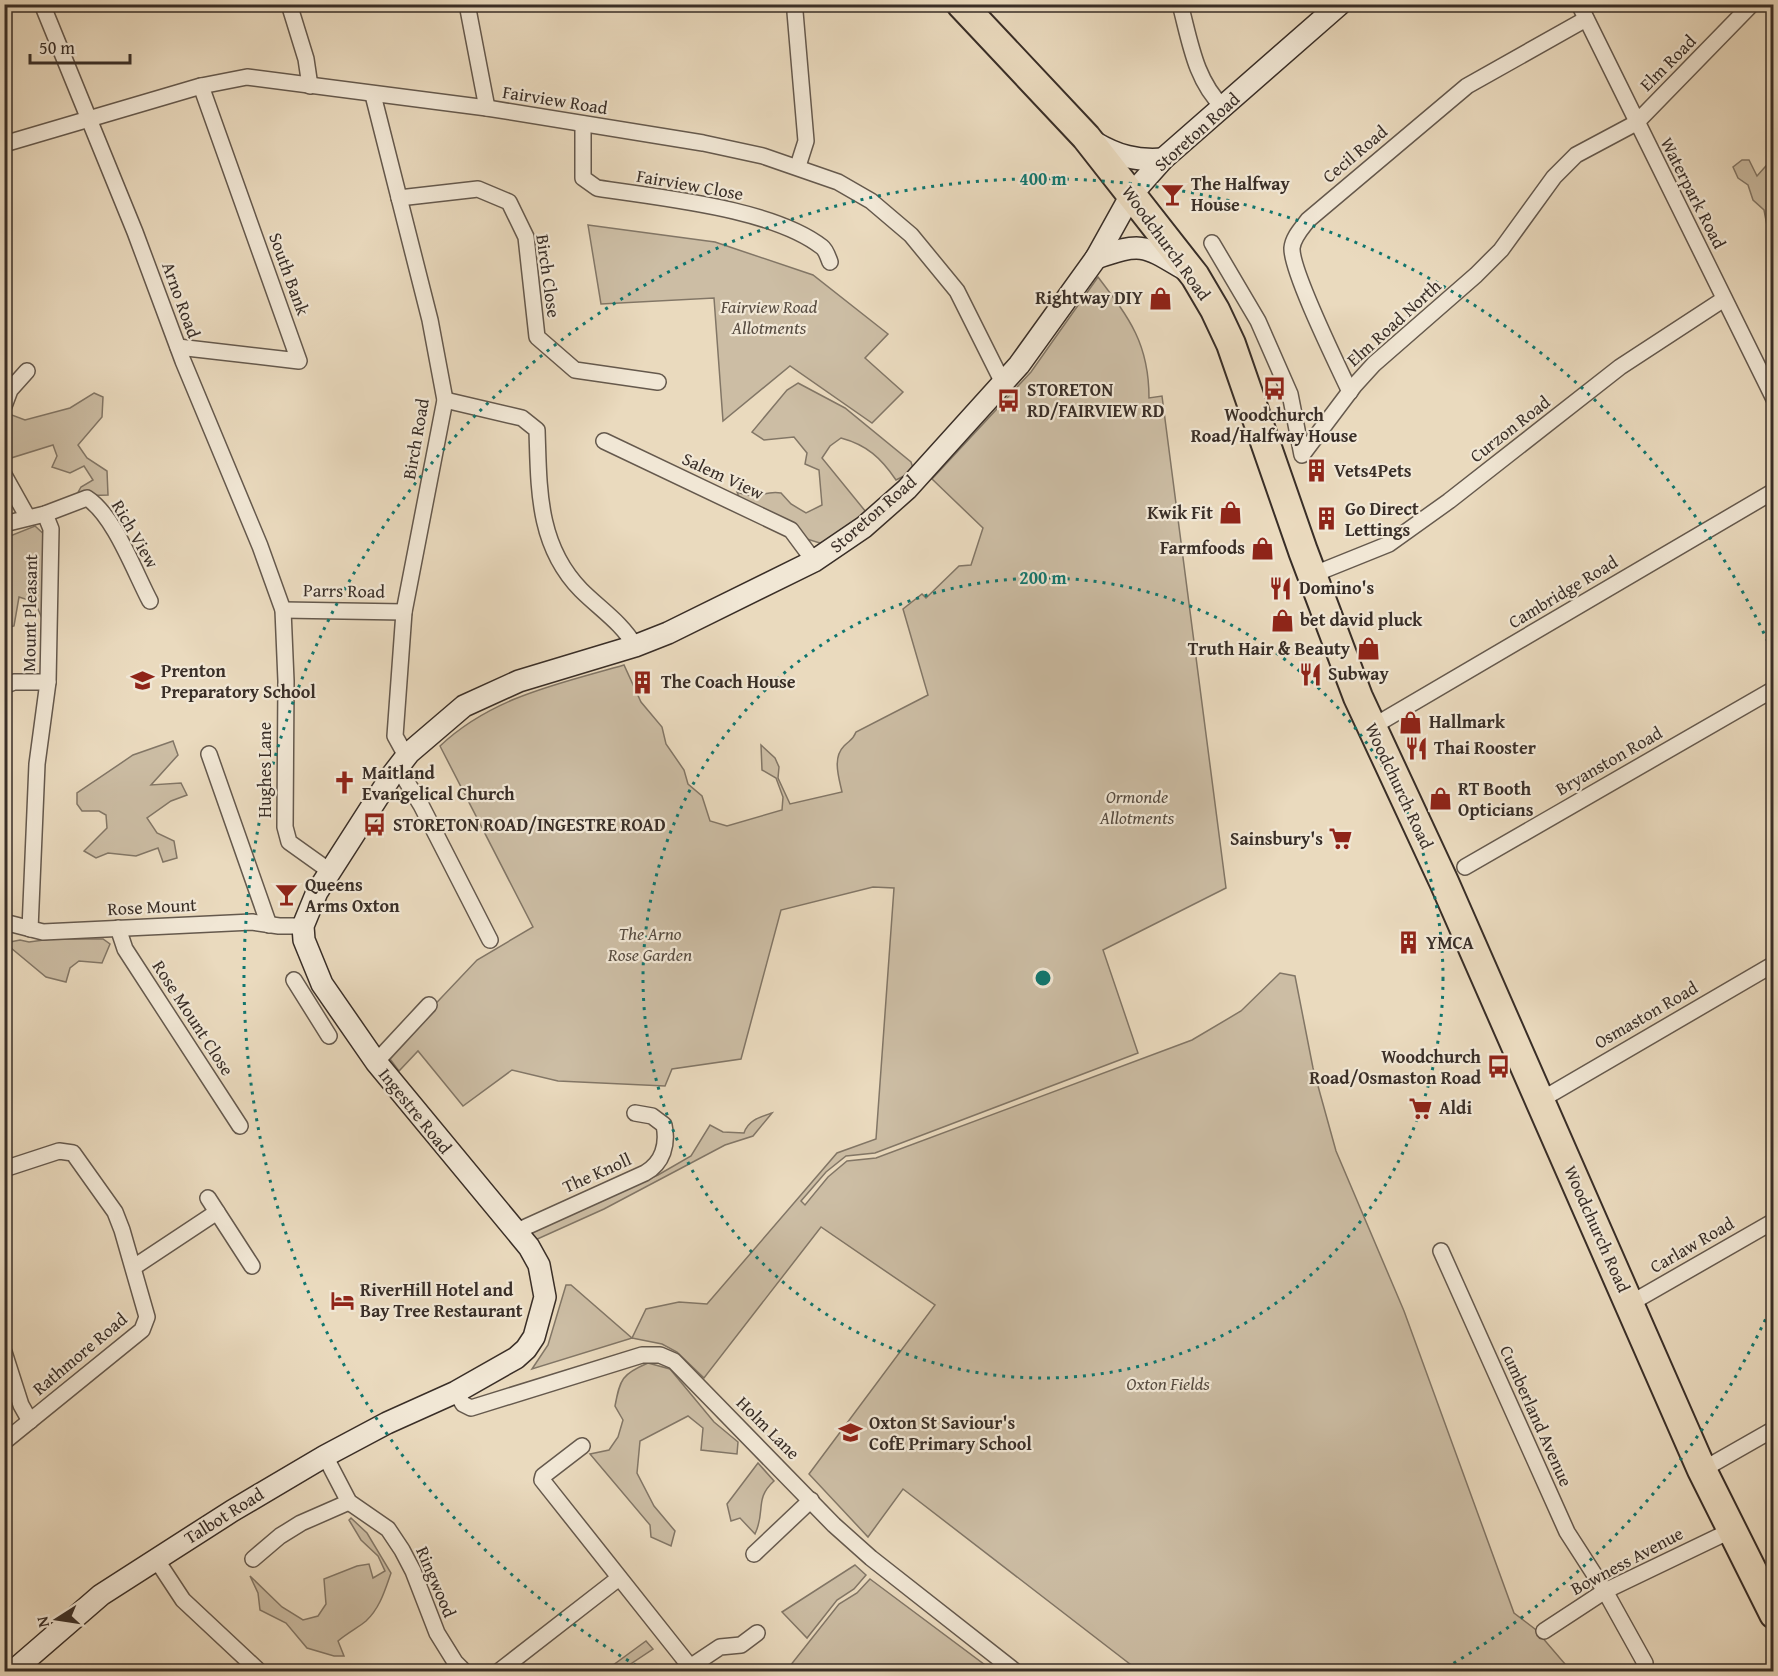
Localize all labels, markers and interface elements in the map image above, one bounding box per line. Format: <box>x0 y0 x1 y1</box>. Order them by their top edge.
scale bar <box>30 27 130 65</box>
street label: Elm Road <box>1633 28 1702 97</box>
text: 50 m <box>39 34 75 61</box>
street label: Fairview Road <box>501 78 610 121</box>
street label: Storeton Road <box>1148 85 1246 178</box>
street label: Cecil Road <box>1316 118 1394 189</box>
street label: Waterpark Road <box>1654 132 1733 253</box>
street label: Fairview Close <box>635 162 746 207</box>
text: 400 m <box>1019 165 1067 192</box>
place label: The Halfway House <box>1191 170 1291 218</box>
street label: Woodchurch Road <box>1115 179 1218 306</box>
bar icon: The Halfway House <box>1160 181 1186 207</box>
street label: South Bank <box>262 229 317 320</box>
street label: Birch Close <box>529 233 568 319</box>
street label: Arno Road <box>155 258 208 342</box>
street label: Elm Road North <box>1340 273 1447 373</box>
place label: Rightway DIY <box>1035 284 1143 311</box>
shop icon: Rightway DIY <box>1148 285 1174 311</box>
park label: Fairview Road Allotments <box>720 293 818 341</box>
place label: STORETON RD/FAIRVIEW RD <box>1027 376 1165 424</box>
bus stop icon: Woodchurch Road/Halfway House <box>1261 376 1287 402</box>
bus stop icon: STORETON RD/FAIRVIEW RD <box>996 387 1022 413</box>
street label: Curzon Road <box>1464 388 1556 469</box>
street label: Birch Road <box>395 396 436 482</box>
place label: Woodchurch Road/Halfway House <box>1191 401 1357 449</box>
street label: Salem View <box>678 445 769 506</box>
place label: Vets4Pets <box>1334 457 1412 484</box>
building icon: Vets4Pets <box>1303 458 1329 484</box>
street label: Storeton Road <box>823 468 922 559</box>
street label: Rich View <box>105 494 166 573</box>
place label: Go Direct Lettings <box>1345 495 1419 543</box>
place label: Kwik Fit <box>1147 499 1213 526</box>
shop icon: Kwik Fit <box>1218 500 1244 526</box>
building icon: Go Direct Lettings <box>1314 506 1340 532</box>
place label: Farmfoods <box>1160 534 1245 561</box>
shop icon: Farmfoods <box>1250 535 1276 561</box>
street label: Cambridge Road <box>1503 548 1623 635</box>
street label: Mount Pleasant <box>15 553 44 672</box>
text: 200 m <box>1019 564 1067 591</box>
place label: Domino's <box>1299 574 1375 601</box>
restaurant icon: Domino's <box>1268 575 1294 601</box>
street label: Parrs Road <box>303 576 386 605</box>
place label: bet david pluck <box>1300 606 1423 633</box>
shop icon: bet david pluck <box>1269 607 1295 633</box>
place label: Truth Hair & Beauty <box>1188 635 1351 662</box>
shop icon: Truth Hair & Beauty <box>1355 636 1381 662</box>
place label: Prenton Preparatory School <box>161 657 316 705</box>
place label: Subway <box>1328 660 1390 687</box>
restaurant icon: Subway <box>1297 661 1323 687</box>
school or university icon: Prenton Preparatory School <box>130 668 156 694</box>
place label: The Coach House <box>661 668 796 695</box>
building icon: The Coach House <box>630 669 656 695</box>
place label: Hallmark <box>1429 708 1506 735</box>
shop icon: Hallmark <box>1398 709 1424 735</box>
street label: Woodchurch Road <box>1358 718 1441 854</box>
street label: Bryanston Road <box>1550 719 1668 802</box>
street label: Hughes Lane <box>251 722 278 818</box>
place label: Thai Rooster <box>1434 734 1537 761</box>
restaurant icon: Thai Rooster <box>1403 735 1429 761</box>
place label: Maitland Evangelical Church <box>362 759 515 807</box>
church icon: Maitland Evangelical Church <box>331 770 357 796</box>
place label: RT Booth Opticians <box>1458 775 1534 823</box>
park label: Ormonde Allotments <box>1099 783 1175 831</box>
shop icon: RT Booth Opticians <box>1427 786 1453 812</box>
place label: STORETON ROAD/INGESTRE ROAD <box>393 811 666 838</box>
bus stop icon: STORETON ROAD/INGESTRE ROAD <box>362 812 388 838</box>
place label: Sainsbury's <box>1230 825 1323 852</box>
supermarket icon: Sainsbury's <box>1328 826 1354 852</box>
place label: Queens Arms Oxton <box>305 871 400 919</box>
bar icon: Queens Arms Oxton <box>274 882 300 908</box>
street label: Rose Mount <box>107 891 198 922</box>
park label: The Arno Rose Garden <box>607 920 692 968</box>
place label: YMCA <box>1426 929 1474 956</box>
building icon: YMCA <box>1395 930 1421 956</box>
street label: Rose Mount Close <box>146 955 241 1081</box>
centre of rings <box>1033 968 1053 988</box>
street label: Osmaston Road <box>1589 974 1703 1055</box>
place label: Woodchurch Road/Osmaston Road <box>1309 1043 1482 1091</box>
bus stop icon: Woodchurch Road/Osmaston Road <box>1486 1054 1512 1080</box>
street label: Ingestre Road <box>372 1062 459 1160</box>
place label: Aldi <box>1439 1094 1472 1121</box>
supermarket icon: Aldi <box>1408 1095 1434 1121</box>
street label: The Knoll <box>558 1145 635 1200</box>
street label: Woodchurch Road <box>1557 1161 1638 1297</box>
street label: Carlaw Road <box>1645 1209 1739 1280</box>
place label: RiverHill Hotel and Bay Tree Restaurant <box>360 1276 523 1324</box>
hotel icon: RiverHill Hotel and Bay Tree Restaurant <box>329 1287 355 1313</box>
street label: Rathmore Road <box>26 1306 133 1401</box>
street label: Cumberland Avenue <box>1493 1341 1580 1491</box>
park label: Oxton Fields <box>1126 1370 1210 1397</box>
street label: Holm Lane <box>730 1390 806 1466</box>
place label: Oxton St Saviour's CofE Primary School <box>869 1409 1032 1457</box>
school or university icon: Oxton St Saviour's CofE Primary School <box>838 1420 864 1446</box>
street label: Talbot Road <box>179 1480 269 1551</box>
street label: Bowness Avenue <box>1566 1520 1688 1602</box>
street label: Ringwood <box>409 1542 464 1622</box>
north arrow <box>27 1589 87 1649</box>
text: N <box>29 1614 55 1630</box>

